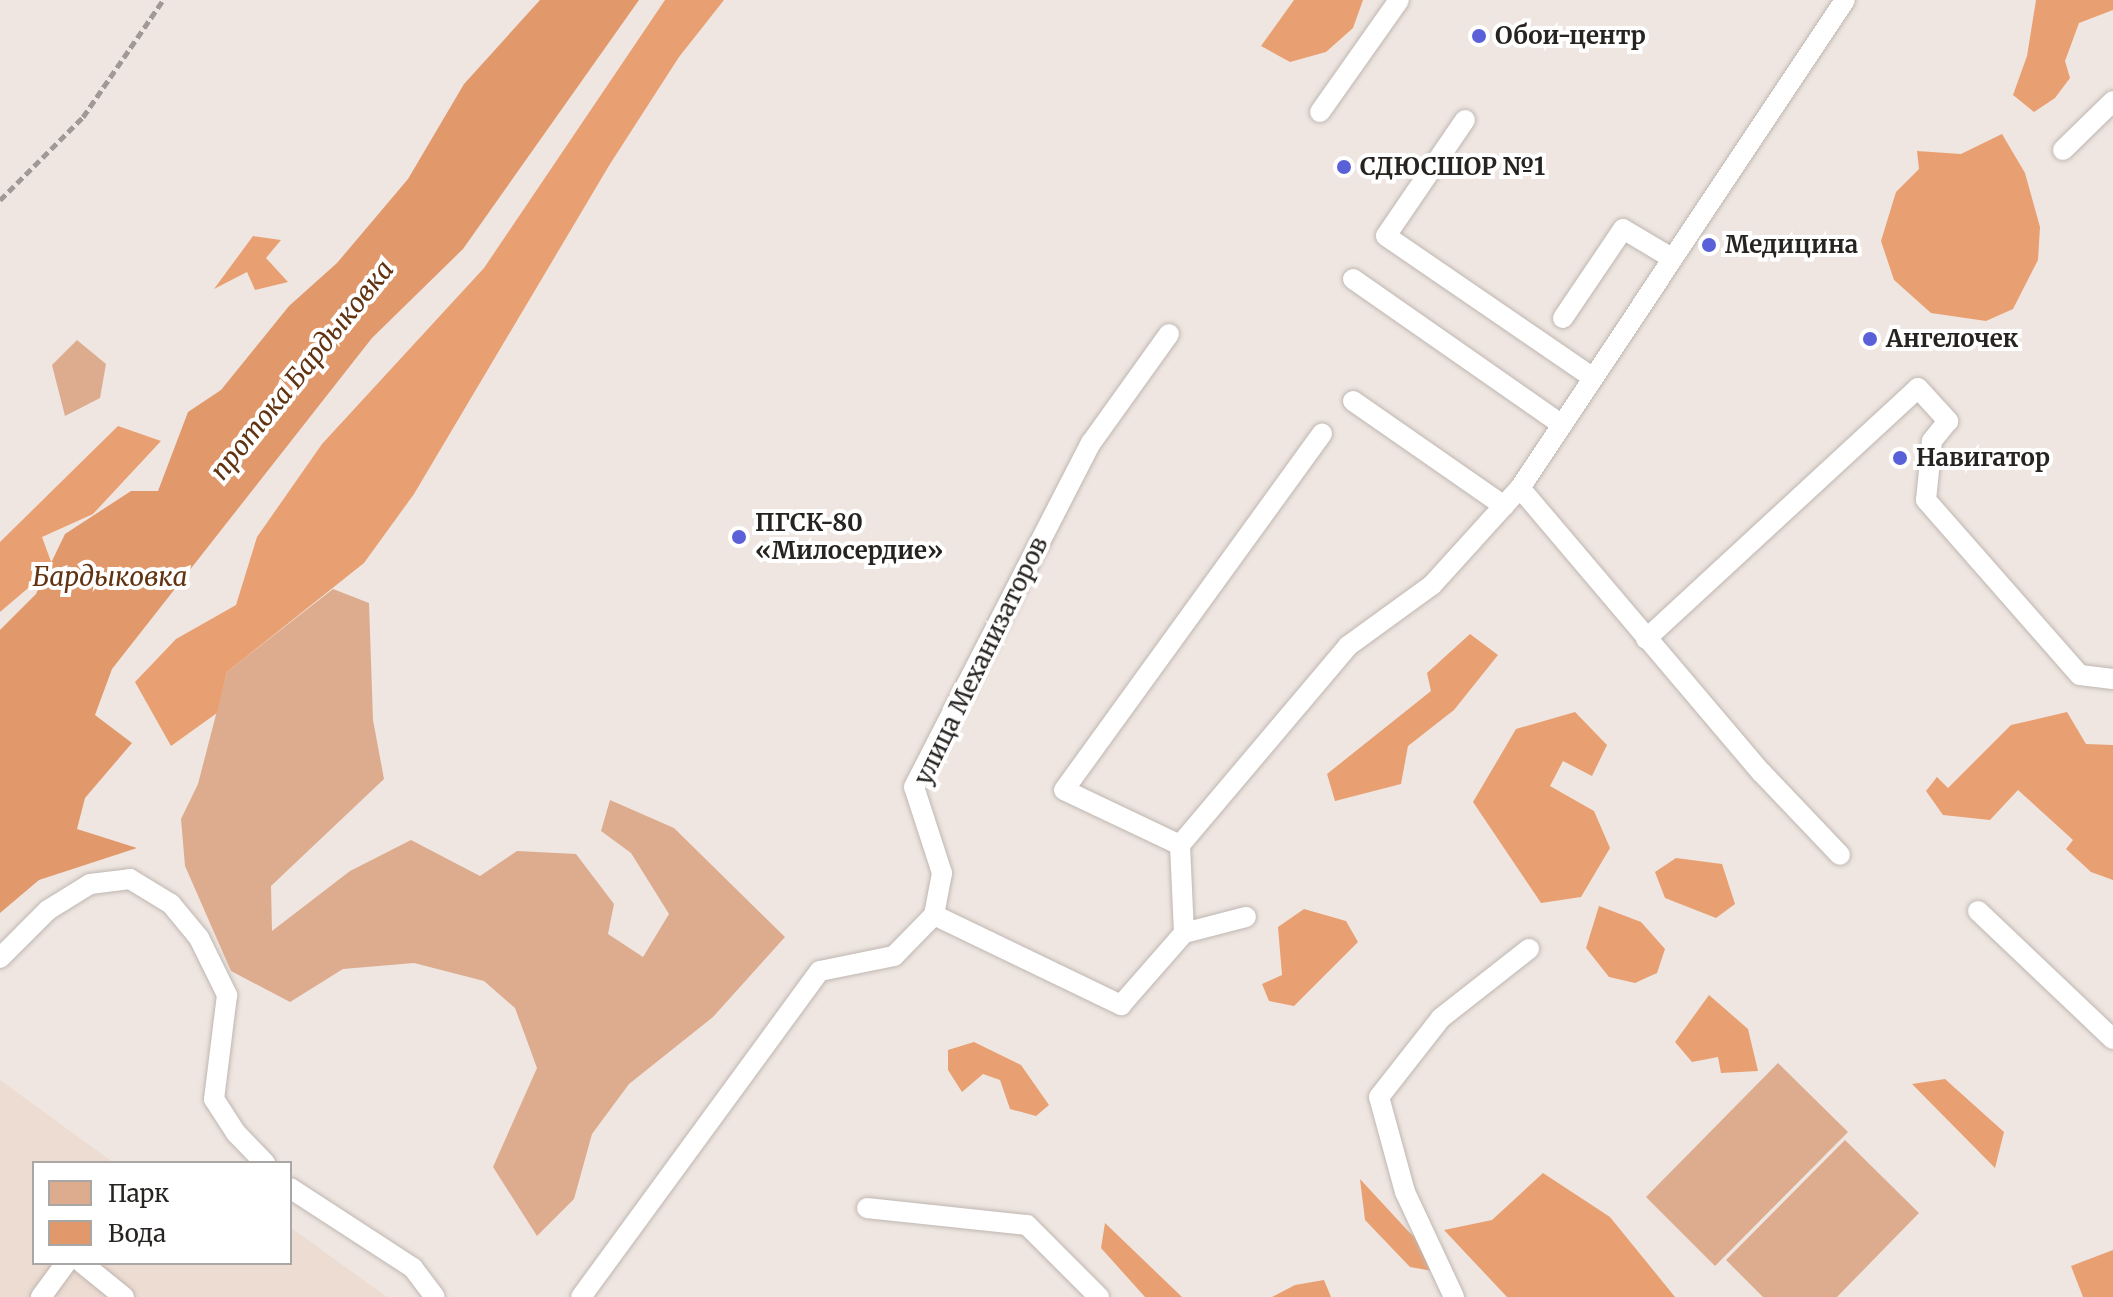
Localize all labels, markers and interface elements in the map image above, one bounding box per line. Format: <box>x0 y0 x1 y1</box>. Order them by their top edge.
place label: Обои-центр <box>1495 22 1646 50</box>
marker: Обои-центр <box>1470 27 1488 45</box>
place label: СДЮСШОР №1 <box>1360 153 1545 181</box>
marker: СДЮСШОР №1 <box>1335 158 1353 176</box>
place label: Медицина <box>1725 231 1858 259</box>
marker: Медицина <box>1700 236 1718 254</box>
water label: протока Бардыковка <box>204 254 400 486</box>
place label: Ангелочек <box>1886 325 2018 353</box>
marker: Ангелочек <box>1861 330 1879 348</box>
place label: Навигатор <box>1916 444 2050 472</box>
marker: Навигатор <box>1891 449 1909 467</box>
place label: ПГСК-80 «Милосердие» <box>755 509 943 565</box>
marker: ПГСК-80 «Милосердие» <box>730 528 748 546</box>
street label: улица Механизаторов <box>908 532 1054 790</box>
water label: Бардыковка <box>33 561 187 593</box>
legend <box>32 1161 292 1265</box>
text: Парк <box>108 1178 169 1209</box>
text: Вода <box>108 1218 166 1249</box>

